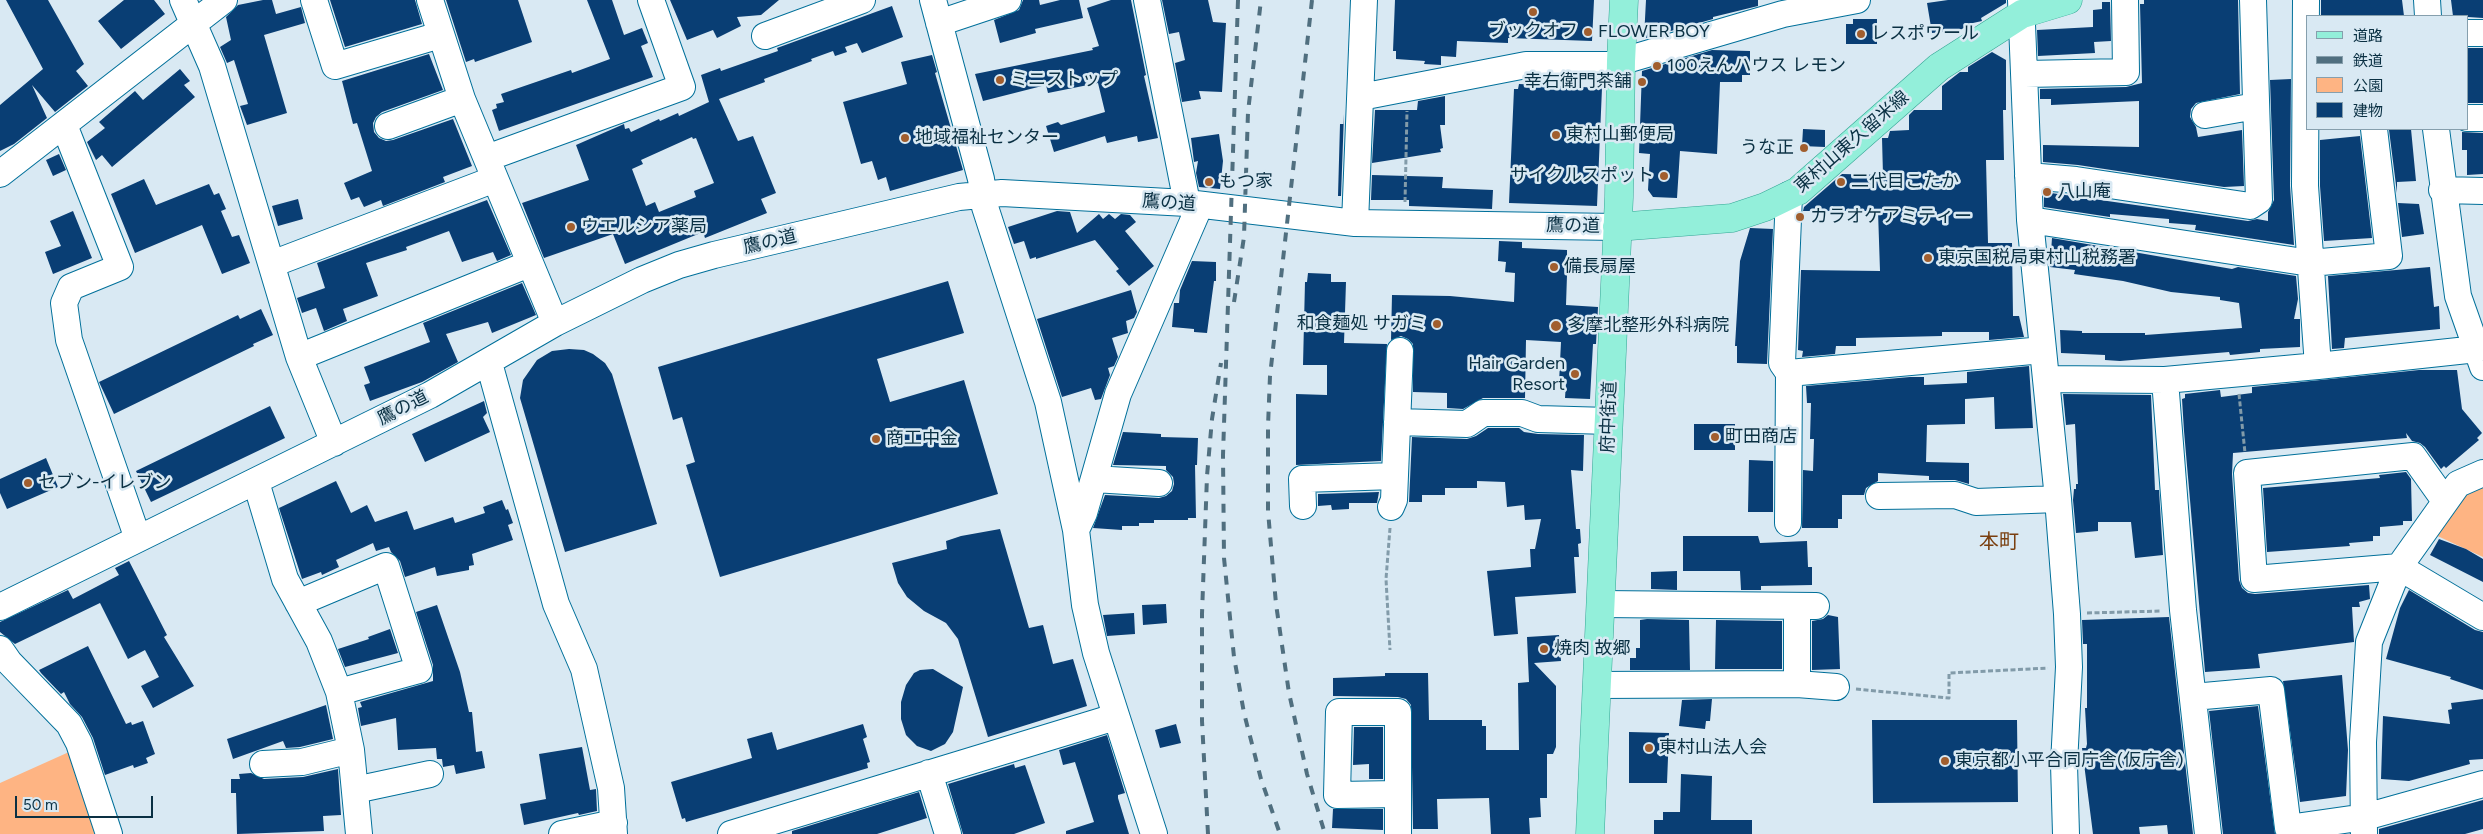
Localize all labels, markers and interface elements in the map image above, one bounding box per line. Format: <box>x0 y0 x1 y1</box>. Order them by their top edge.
marker: ブックオフ <box>1527 6 1539 18</box>
legend <box>2306 15 2468 130</box>
place label: ブックオフ <box>1488 20 1578 42</box>
place label: FLOWER BOY <box>1598 21 1710 43</box>
place label: レスポワール <box>1871 23 1979 45</box>
marker: FLOWER BOY <box>1582 26 1594 38</box>
text: 道路 <box>2353 27 2383 45</box>
marker: レスポワール <box>1855 28 1867 40</box>
text: 鉄道 <box>2353 52 2383 70</box>
place label: 100えんハウス レモン <box>1667 55 1846 77</box>
marker: 100えんハウス レモン <box>1651 60 1663 72</box>
place label: ミニストップ <box>1010 69 1118 91</box>
place label: 幸右衛門茶舗 <box>1524 71 1632 93</box>
marker: ミニストップ <box>994 74 1006 86</box>
marker: 幸右衛門茶舗 <box>1636 76 1648 88</box>
text: 公園 <box>2353 77 2383 95</box>
street label: 東村山東久留米線 <box>1791 87 1913 197</box>
text: 建物 <box>2353 102 2383 120</box>
place label: 東村山郵便局 <box>1566 124 1674 146</box>
place label: 地域福祉センター <box>915 127 1059 149</box>
marker: 東村山郵便局 <box>1550 129 1562 141</box>
marker: 地域福祉センター <box>899 132 911 144</box>
place label: うな正 <box>1740 137 1794 159</box>
marker: うな正 <box>1798 142 1810 154</box>
place label: サイクルスポット <box>1510 165 1654 187</box>
marker: サイクルスポット <box>1658 170 1670 182</box>
place label: もつ家 <box>1219 171 1273 193</box>
place label: 二代目こたか <box>1851 171 1959 193</box>
marker: もつ家 <box>1203 176 1215 188</box>
marker: 二代目こたか <box>1835 176 1847 188</box>
place label: 八山庵 <box>2057 181 2111 203</box>
marker: 八山庵 <box>2041 186 2053 198</box>
street label: 鷹の道 <box>1141 190 1197 216</box>
place label: カラオケアミティー <box>1810 206 1972 228</box>
marker: カラオケアミティー <box>1794 211 1806 223</box>
street label: 鷹の道 <box>1546 215 1600 237</box>
place label: ウエルシア薬局 <box>581 216 707 238</box>
marker: ウエルシア薬局 <box>565 221 577 233</box>
street label: 鷹の道 <box>741 225 799 259</box>
place label: 東京国税局東村山税務署 <box>1938 247 2136 269</box>
marker: 東京国税局東村山税務署 <box>1922 252 1934 264</box>
place label: 備長扇屋 <box>1564 256 1636 278</box>
marker: 備長扇屋 <box>1548 261 1560 273</box>
place label: 和食麺処 サガミ <box>1297 313 1427 335</box>
place label: 多摩北整形外科病院 <box>1567 315 1729 337</box>
marker: 和食麺処 サガミ <box>1431 318 1443 330</box>
marker: 多摩北整形外科病院 <box>1549 319 1563 333</box>
place label: Hair Garden Resort <box>1468 353 1565 396</box>
marker: Hair Garden Resort <box>1569 368 1581 380</box>
street label: 府中街道 <box>1597 381 1621 453</box>
street label: 鷹の道 <box>374 386 432 430</box>
place label: 町田商店 <box>1725 426 1797 448</box>
place label: 商工中金 <box>886 428 958 450</box>
marker: 町田商店 <box>1709 431 1721 443</box>
marker: 商工中金 <box>870 433 882 445</box>
place label: セブン-イレブン <box>38 472 172 494</box>
marker: セブン-イレブン <box>22 477 34 489</box>
district label: 本町 <box>1979 530 2019 554</box>
place label: 焼肉 故郷 <box>1554 638 1630 660</box>
marker: 焼肉 故郷 <box>1538 643 1550 655</box>
place label: 東村山法人会 <box>1659 737 1767 759</box>
marker: 東村山法人会 <box>1643 742 1655 754</box>
place label: 東京都小平合同庁舎(仮庁舎) <box>1955 750 2184 772</box>
marker: 東京都小平合同庁舎(仮庁舎) <box>1939 755 1951 767</box>
scale bar <box>18 786 155 818</box>
text: 50 m <box>23 796 58 814</box>

